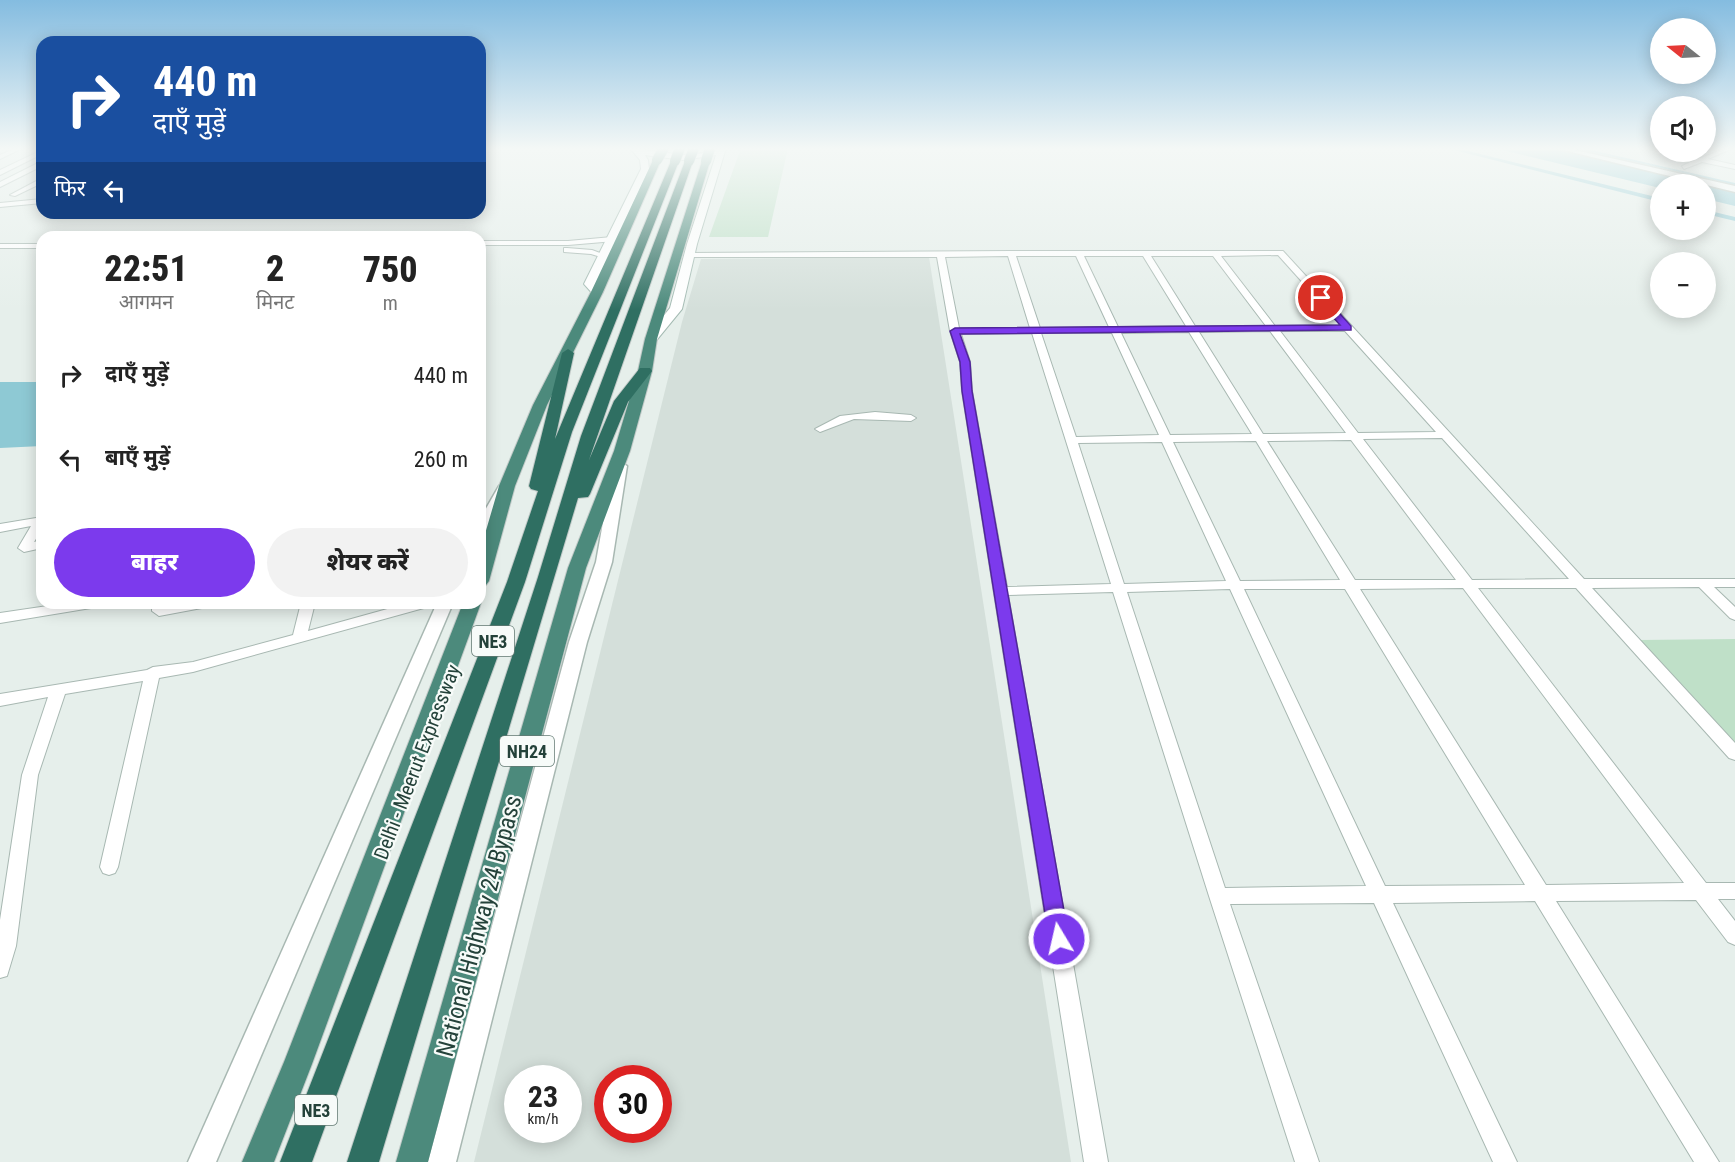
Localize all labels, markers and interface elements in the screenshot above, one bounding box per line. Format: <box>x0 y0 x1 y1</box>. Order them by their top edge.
north arrow <box>1650 18 1716 84</box>
map controls <box>1650 18 1716 318</box>
text: 440 m <box>153 57 258 106</box>
icon: right <box>54 60 132 138</box>
button: sound <box>1650 96 1716 162</box>
text: दाएँ मुड़ें <box>153 107 226 139</box>
icon: left <box>98 174 131 207</box>
button: + <box>1650 174 1716 240</box>
text: फिर <box>54 176 86 201</box>
text: 22:51 <box>104 248 188 290</box>
text: 2 <box>266 248 284 290</box>
text: 750 <box>363 249 418 291</box>
button: − <box>1650 252 1716 318</box>
pin <box>1295 272 1346 323</box>
icon: arrive <box>1304 281 1337 314</box>
text: आगमन <box>119 290 173 314</box>
text: मिनट <box>256 290 294 314</box>
text: m <box>383 291 398 315</box>
icon: right <box>54 359 87 392</box>
text: दाएँ मुड़ें <box>105 361 169 386</box>
text: 440 m <box>414 363 468 388</box>
icon: left <box>54 443 87 476</box>
text: बाएँ मुड़ें <box>105 445 170 470</box>
text: 260 m <box>414 447 468 472</box>
button: बाहर <box>54 528 255 597</box>
button: शेयर करें <box>267 528 468 597</box>
road number: NE3 <box>472 626 514 656</box>
street label: Delhi - Meerut Expressway <box>369 661 465 863</box>
road number: NH24 <box>500 736 554 766</box>
street label: National Highway 24 Bypass <box>431 792 527 1060</box>
position arrow <box>1027 907 1091 971</box>
speed limit sign: 30 <box>594 1065 672 1143</box>
text: 23 <box>528 1079 558 1114</box>
road number: NE3 <box>295 1095 337 1125</box>
text: km/h <box>528 1110 558 1128</box>

